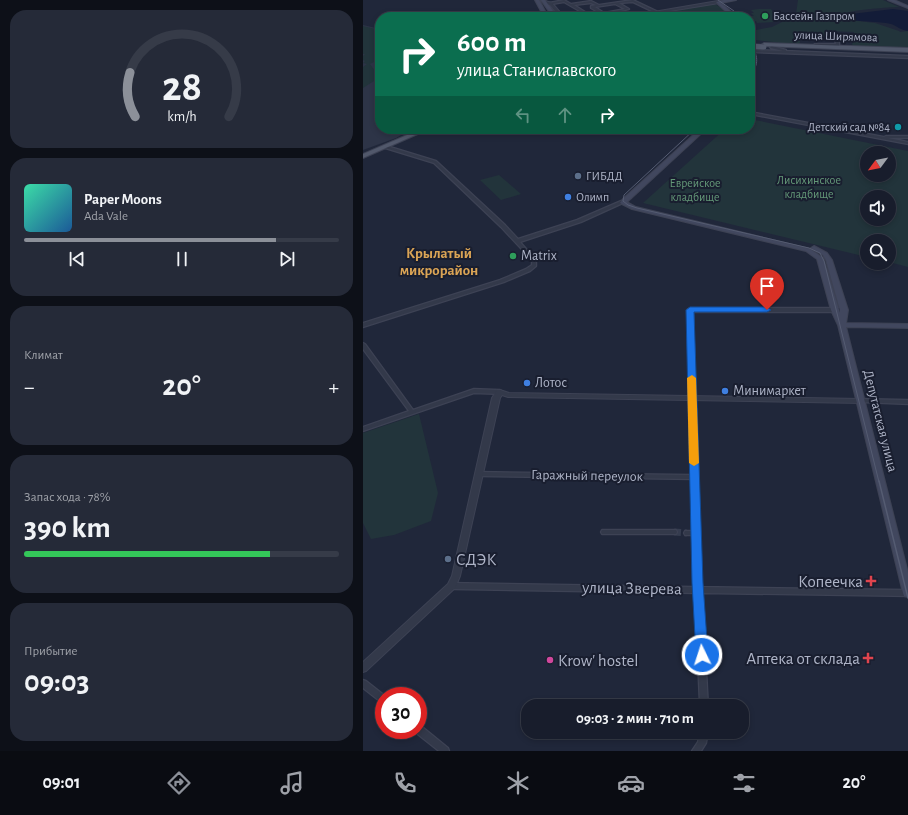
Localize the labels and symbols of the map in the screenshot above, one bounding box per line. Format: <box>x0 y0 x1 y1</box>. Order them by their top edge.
place label: Бассейн Газпром <box>773 10 855 22</box>
marker: Бассейн Газпром <box>760 11 770 21</box>
street label: улица Ширямова <box>793 29 878 44</box>
place label: Детский сад №84 <box>807 121 890 133</box>
marker: Детский сад №84 <box>893 122 903 132</box>
north arrow <box>860 146 896 182</box>
place label: ГИБДД <box>586 170 623 182</box>
marker: ГИБДД <box>573 171 583 181</box>
park label: Лисихинское кладбище <box>777 174 841 200</box>
park label: Еврейское кладбище <box>669 177 721 203</box>
place label: Олимп <box>576 191 609 203</box>
marker: Олимп <box>563 192 573 202</box>
district label: Крылатый микрорайон <box>400 246 478 278</box>
place label: Matrix <box>521 249 557 263</box>
marker: Matrix <box>508 251 518 261</box>
pin <box>750 269 784 310</box>
street label: Депутатская улица <box>861 368 900 474</box>
place label: Лотос <box>535 376 567 390</box>
marker: Лотос <box>522 378 532 388</box>
place label: Минимаркет <box>733 384 807 398</box>
marker: Минимаркет <box>720 386 730 396</box>
street label: Гаражный переулок <box>531 468 644 484</box>
place label: СДЭК <box>456 551 496 568</box>
marker: СДЭК <box>443 554 453 564</box>
place label: Копеечка <box>798 573 863 590</box>
marker: Копеечка <box>866 576 876 586</box>
street label: улица Зверева <box>581 579 682 598</box>
position arrow <box>681 634 723 676</box>
place label: Аптека от склада <box>746 650 860 667</box>
place label: Krow' hostel <box>558 652 639 669</box>
marker: Аптека от склада <box>863 653 873 663</box>
marker: Krow' hostel <box>545 655 555 665</box>
speed limit sign: 30 <box>375 687 427 739</box>

